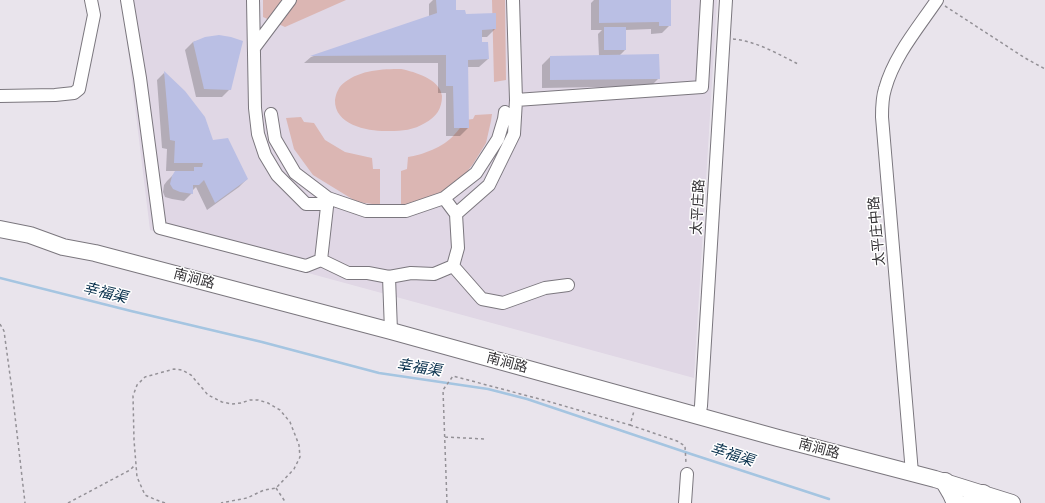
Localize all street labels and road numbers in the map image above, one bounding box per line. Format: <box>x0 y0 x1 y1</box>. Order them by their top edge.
street label: 太平庄路 <box>688 179 708 235</box>
street label: 太平庄中路 <box>866 195 888 267</box>
street label: 南涧路 <box>172 265 216 293</box>
street label: 南涧路 <box>485 349 529 377</box>
street label: 南涧路 <box>797 435 841 463</box>

